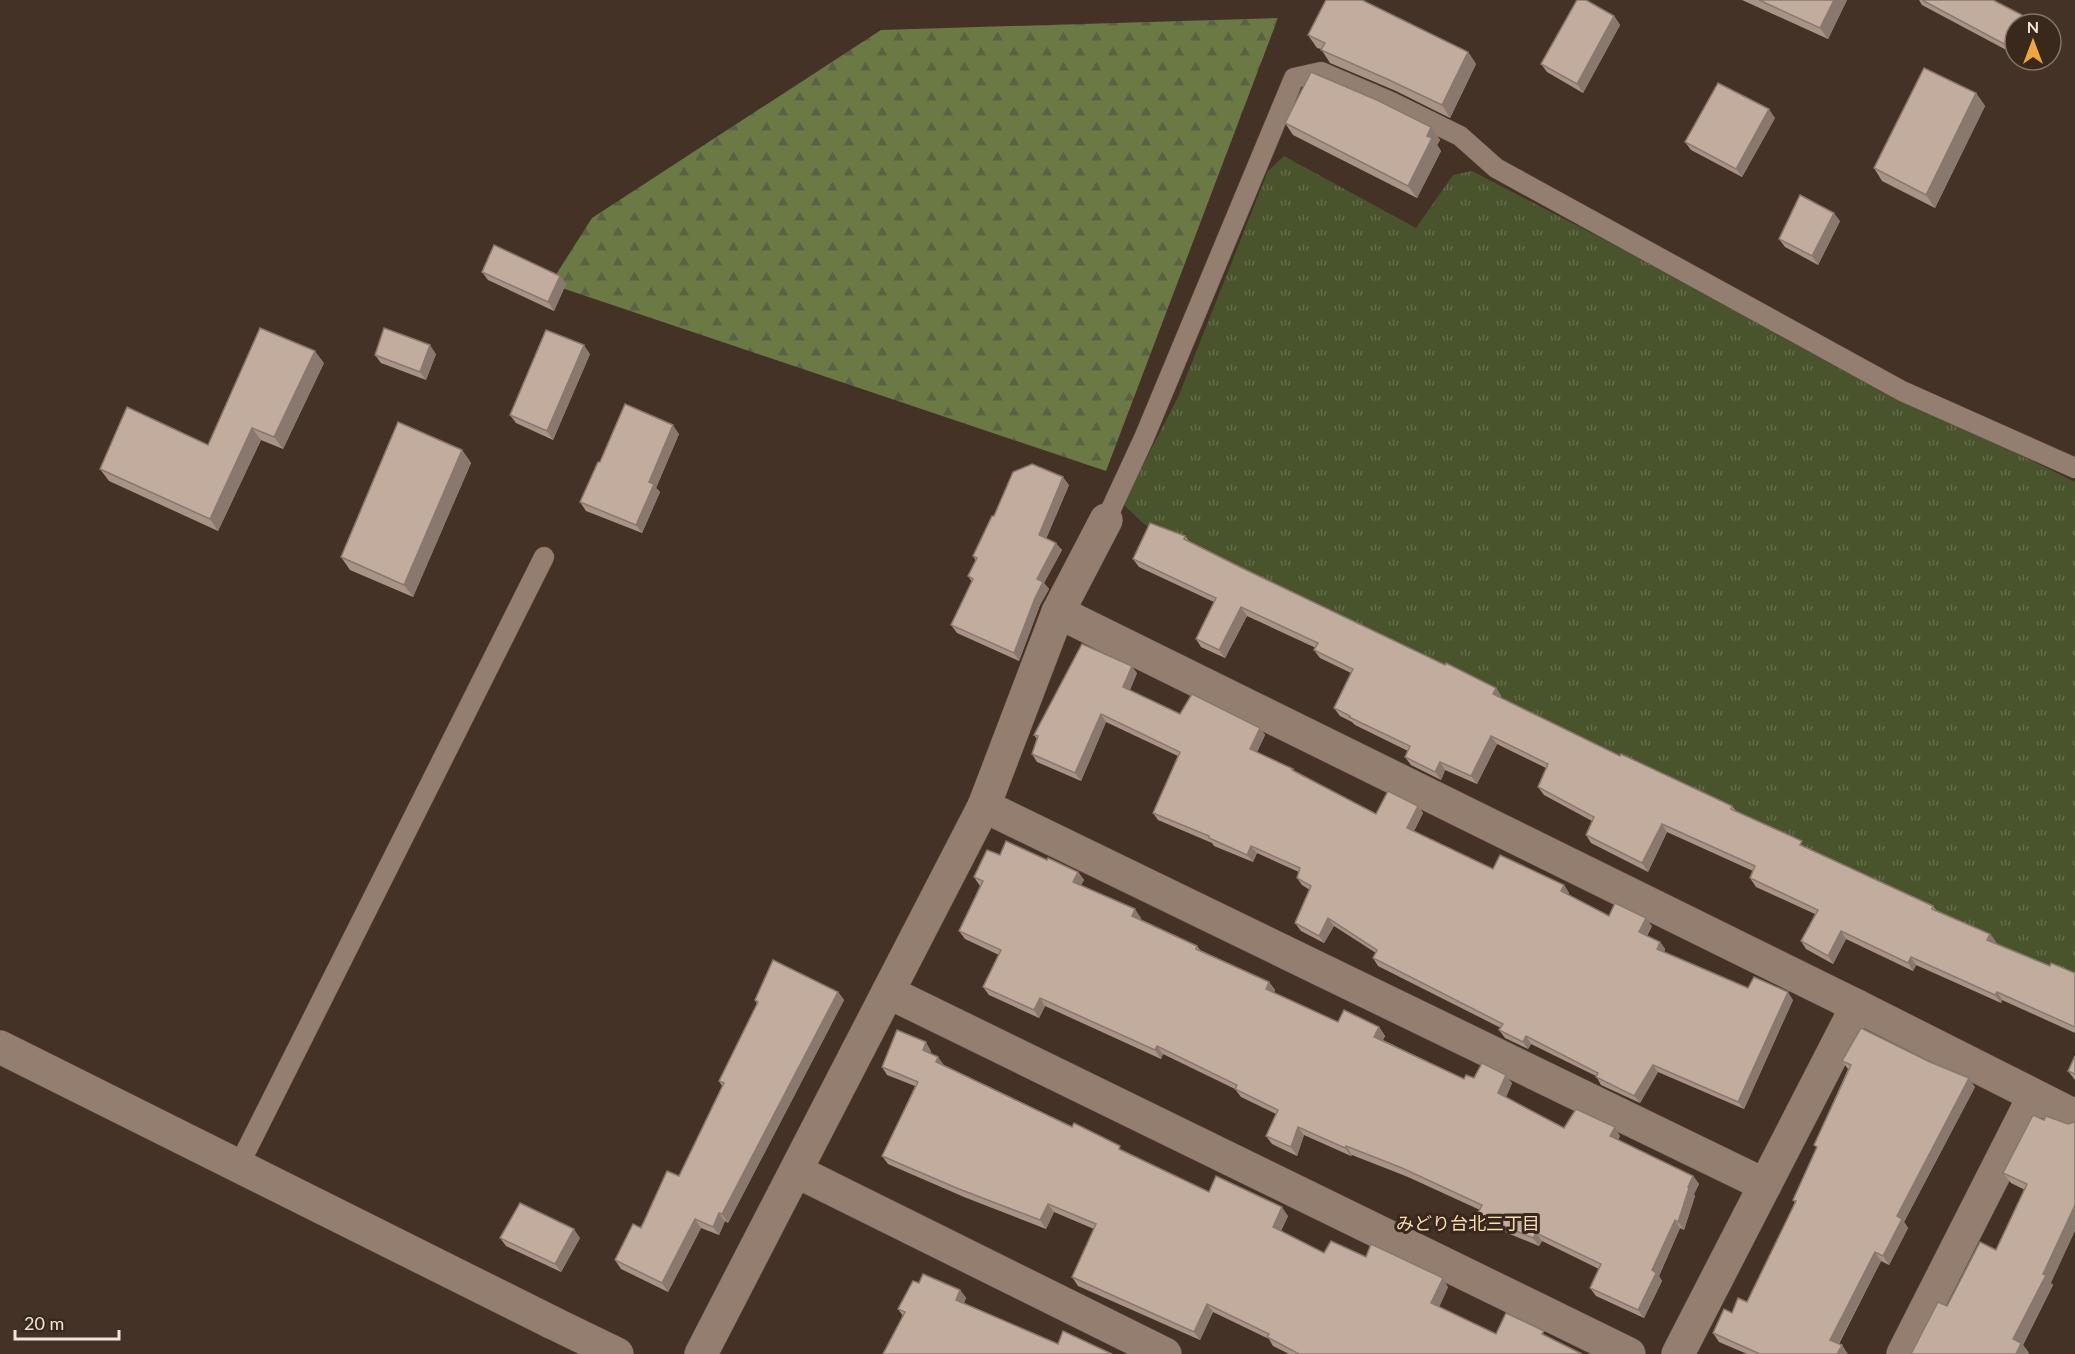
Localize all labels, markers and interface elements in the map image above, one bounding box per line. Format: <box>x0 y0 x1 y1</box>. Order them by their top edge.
north arrow <box>2003 12 2063 72</box>
text: N <box>2027 17 2039 36</box>
district label: みどり台北三丁目 <box>1396 1212 1540 1234</box>
scale bar <box>15 1303 118 1341</box>
text: 20 m <box>24 1312 64 1334</box>

